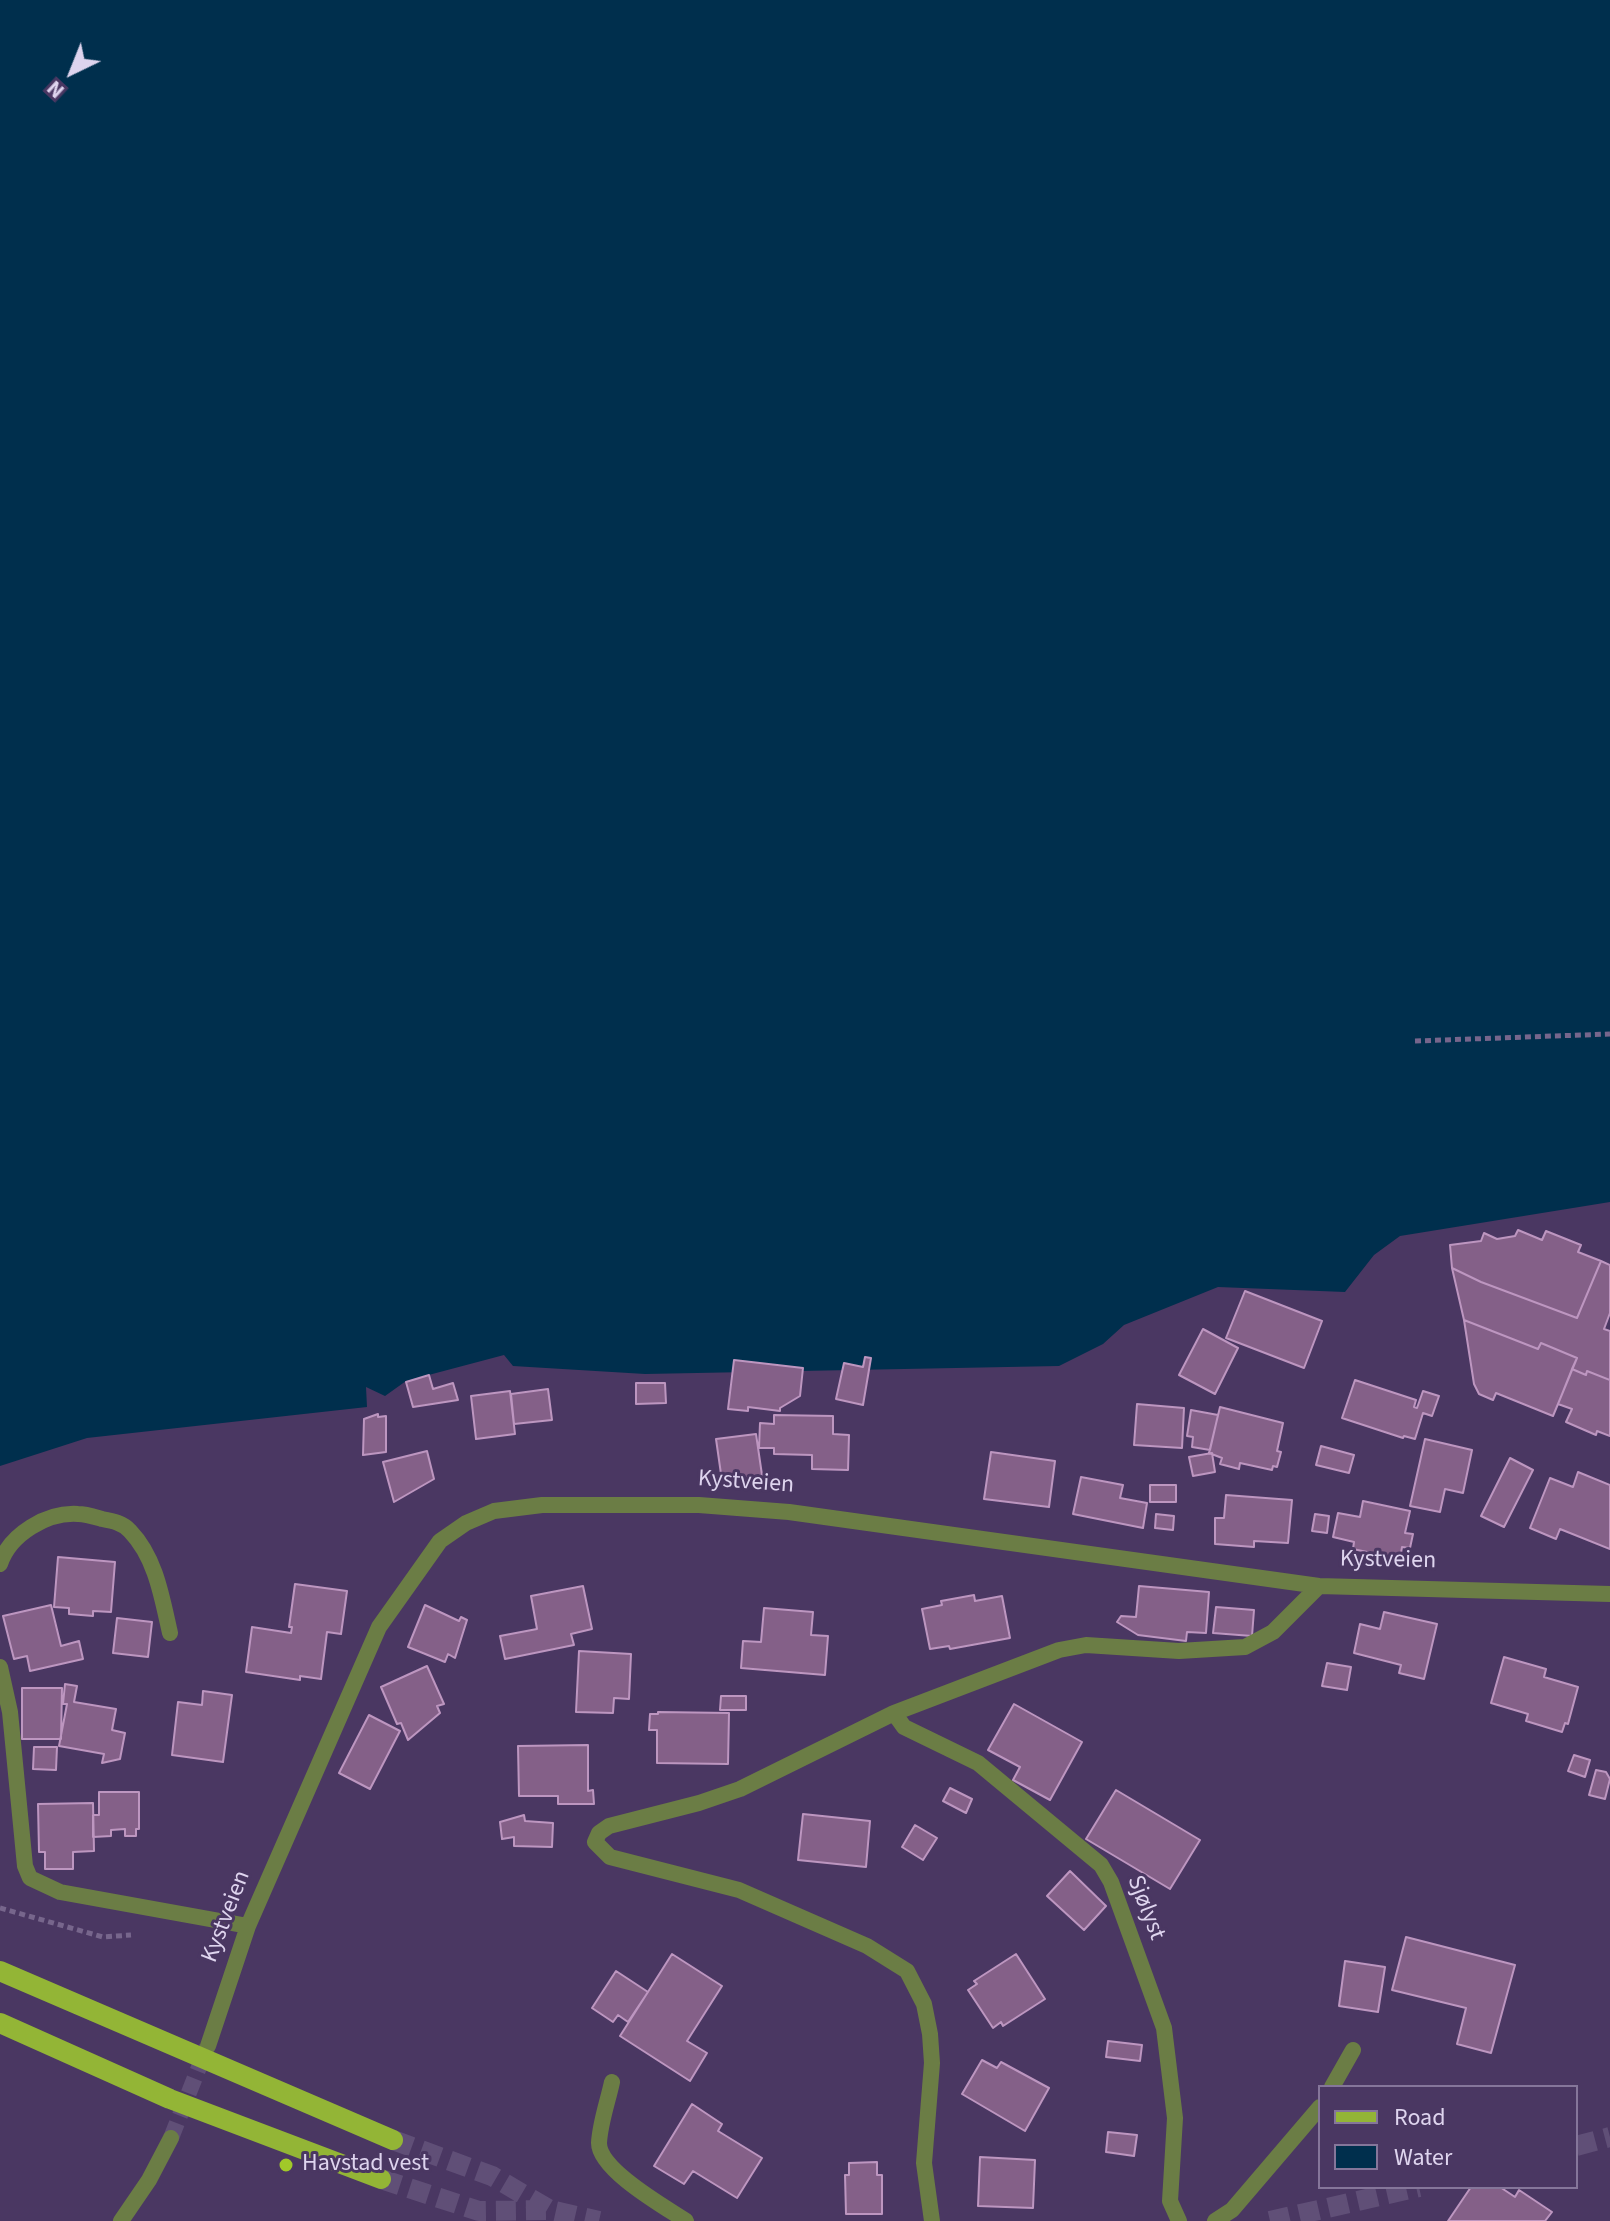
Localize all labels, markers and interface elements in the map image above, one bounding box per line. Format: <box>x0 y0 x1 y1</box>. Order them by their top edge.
north arrow <box>32 32 112 112</box>
text: N <box>39 73 72 106</box>
street label: Kystveien <box>697 1465 795 1501</box>
street label: Kystveien <box>1340 1546 1436 1576</box>
street label: Kystveien <box>196 1867 258 1967</box>
street label: Sjølyst <box>1120 1872 1170 1944</box>
legend <box>1318 2085 1578 2189</box>
text: Road <box>1394 2100 1446 2135</box>
text: Water <box>1394 2140 1452 2175</box>
place label: Havstad vest <box>302 2151 429 2179</box>
marker: Havstad vest <box>277 2156 295 2174</box>

